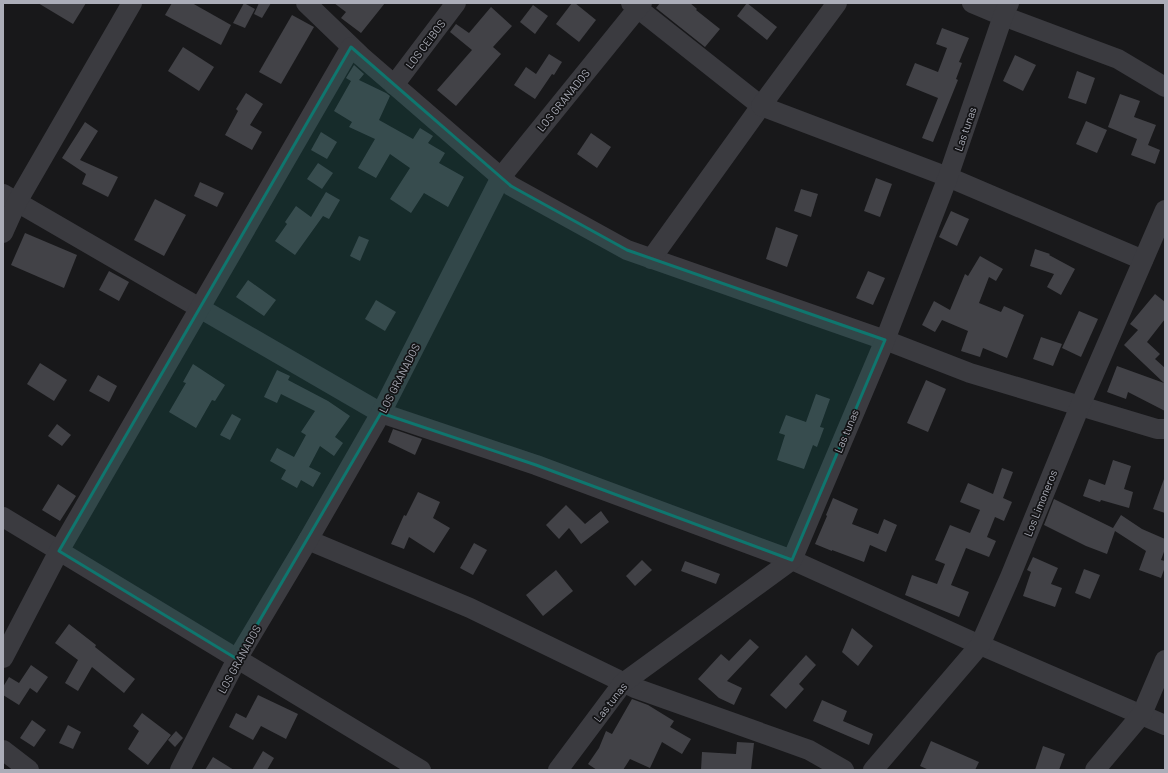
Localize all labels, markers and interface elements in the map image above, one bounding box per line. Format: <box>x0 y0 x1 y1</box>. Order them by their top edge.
street label: LOS CEIBOS <box>402 17 448 71</box>
street label: LOS GRANADOS <box>534 66 592 134</box>
street label: Las tunas <box>951 105 979 153</box>
street label: LOS GRANADOS <box>376 341 422 415</box>
street label: Las tunas <box>831 407 861 455</box>
street label: Los Limoneros <box>1021 468 1059 538</box>
street label: LOS GRANADOS <box>215 622 263 696</box>
street label: Las tunas <box>591 680 629 724</box>

